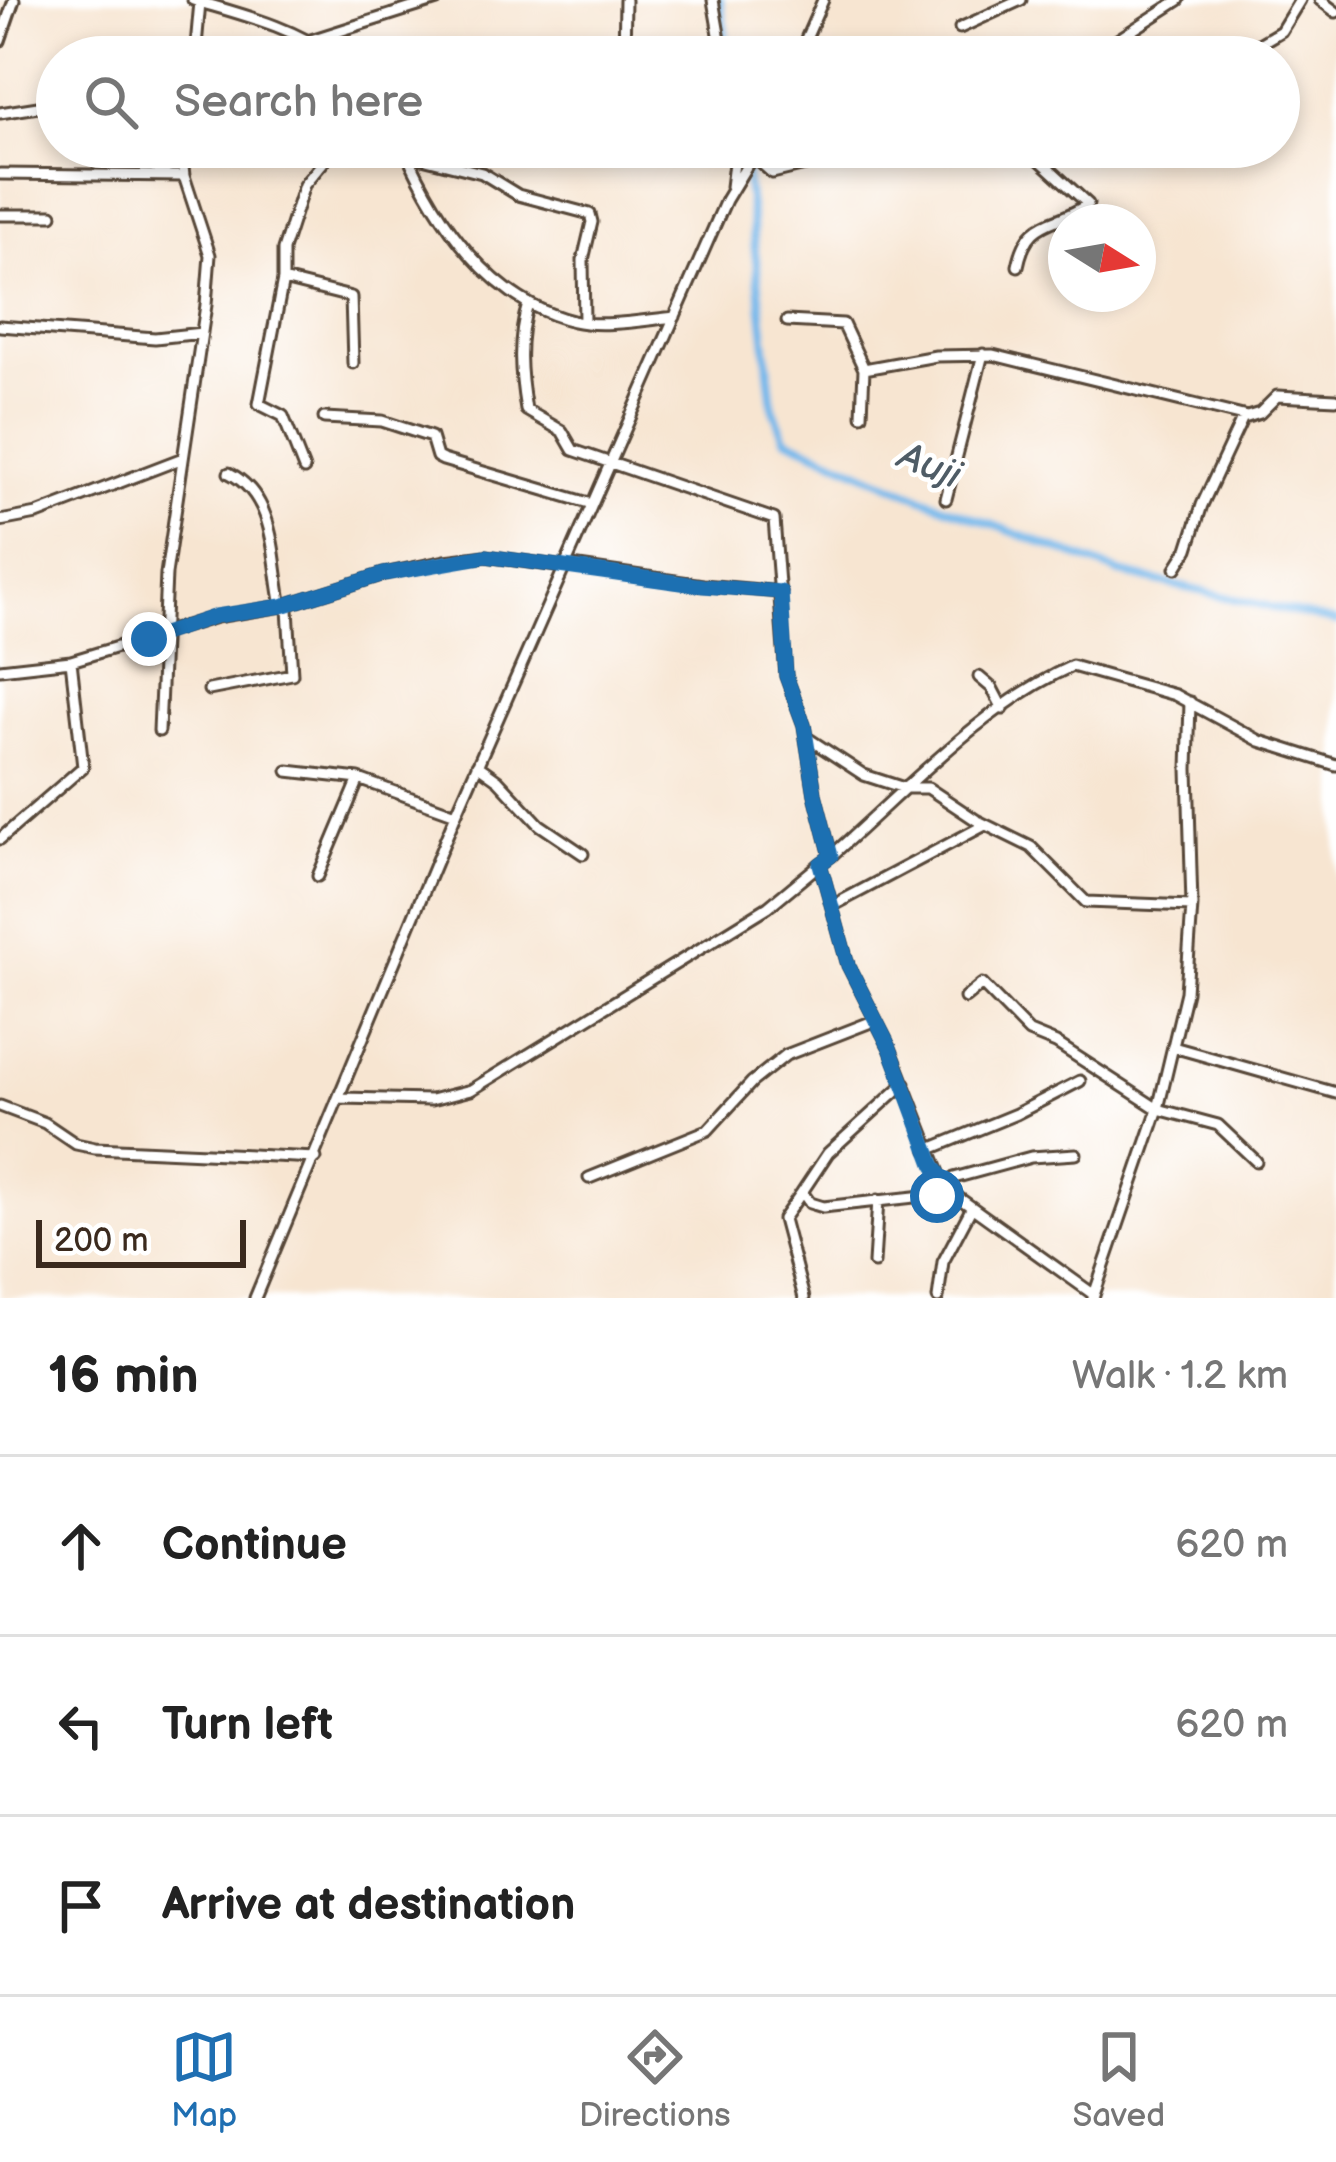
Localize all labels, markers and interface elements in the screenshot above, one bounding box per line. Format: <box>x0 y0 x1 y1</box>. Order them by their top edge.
search box <box>36 36 1300 168</box>
icon: search <box>78 69 144 135</box>
text: Search here <box>174 75 423 130</box>
north arrow <box>1048 204 1156 312</box>
water label: Auji <box>889 432 968 500</box>
route end <box>122 612 176 666</box>
route start <box>910 1169 964 1223</box>
scale bar <box>36 1214 246 1267</box>
text: 200 m <box>54 1221 148 1261</box>
text: 16 min <box>48 1346 199 1407</box>
text: Walk · 1.2 km <box>1072 1353 1288 1400</box>
icon: ahead <box>48 1513 114 1579</box>
text: Continue <box>162 1518 347 1573</box>
text: 620 m <box>1175 1522 1288 1569</box>
icon: left <box>48 1693 114 1759</box>
text: Turn left <box>162 1698 333 1753</box>
text: 620 m <box>1175 1702 1288 1749</box>
icon: arrive <box>48 1873 114 1939</box>
text: Arrive at destination <box>162 1878 575 1933</box>
tab: Map <box>171 2024 237 2136</box>
tab: Directions <box>579 2024 731 2136</box>
tab: Saved <box>1072 2024 1165 2136</box>

